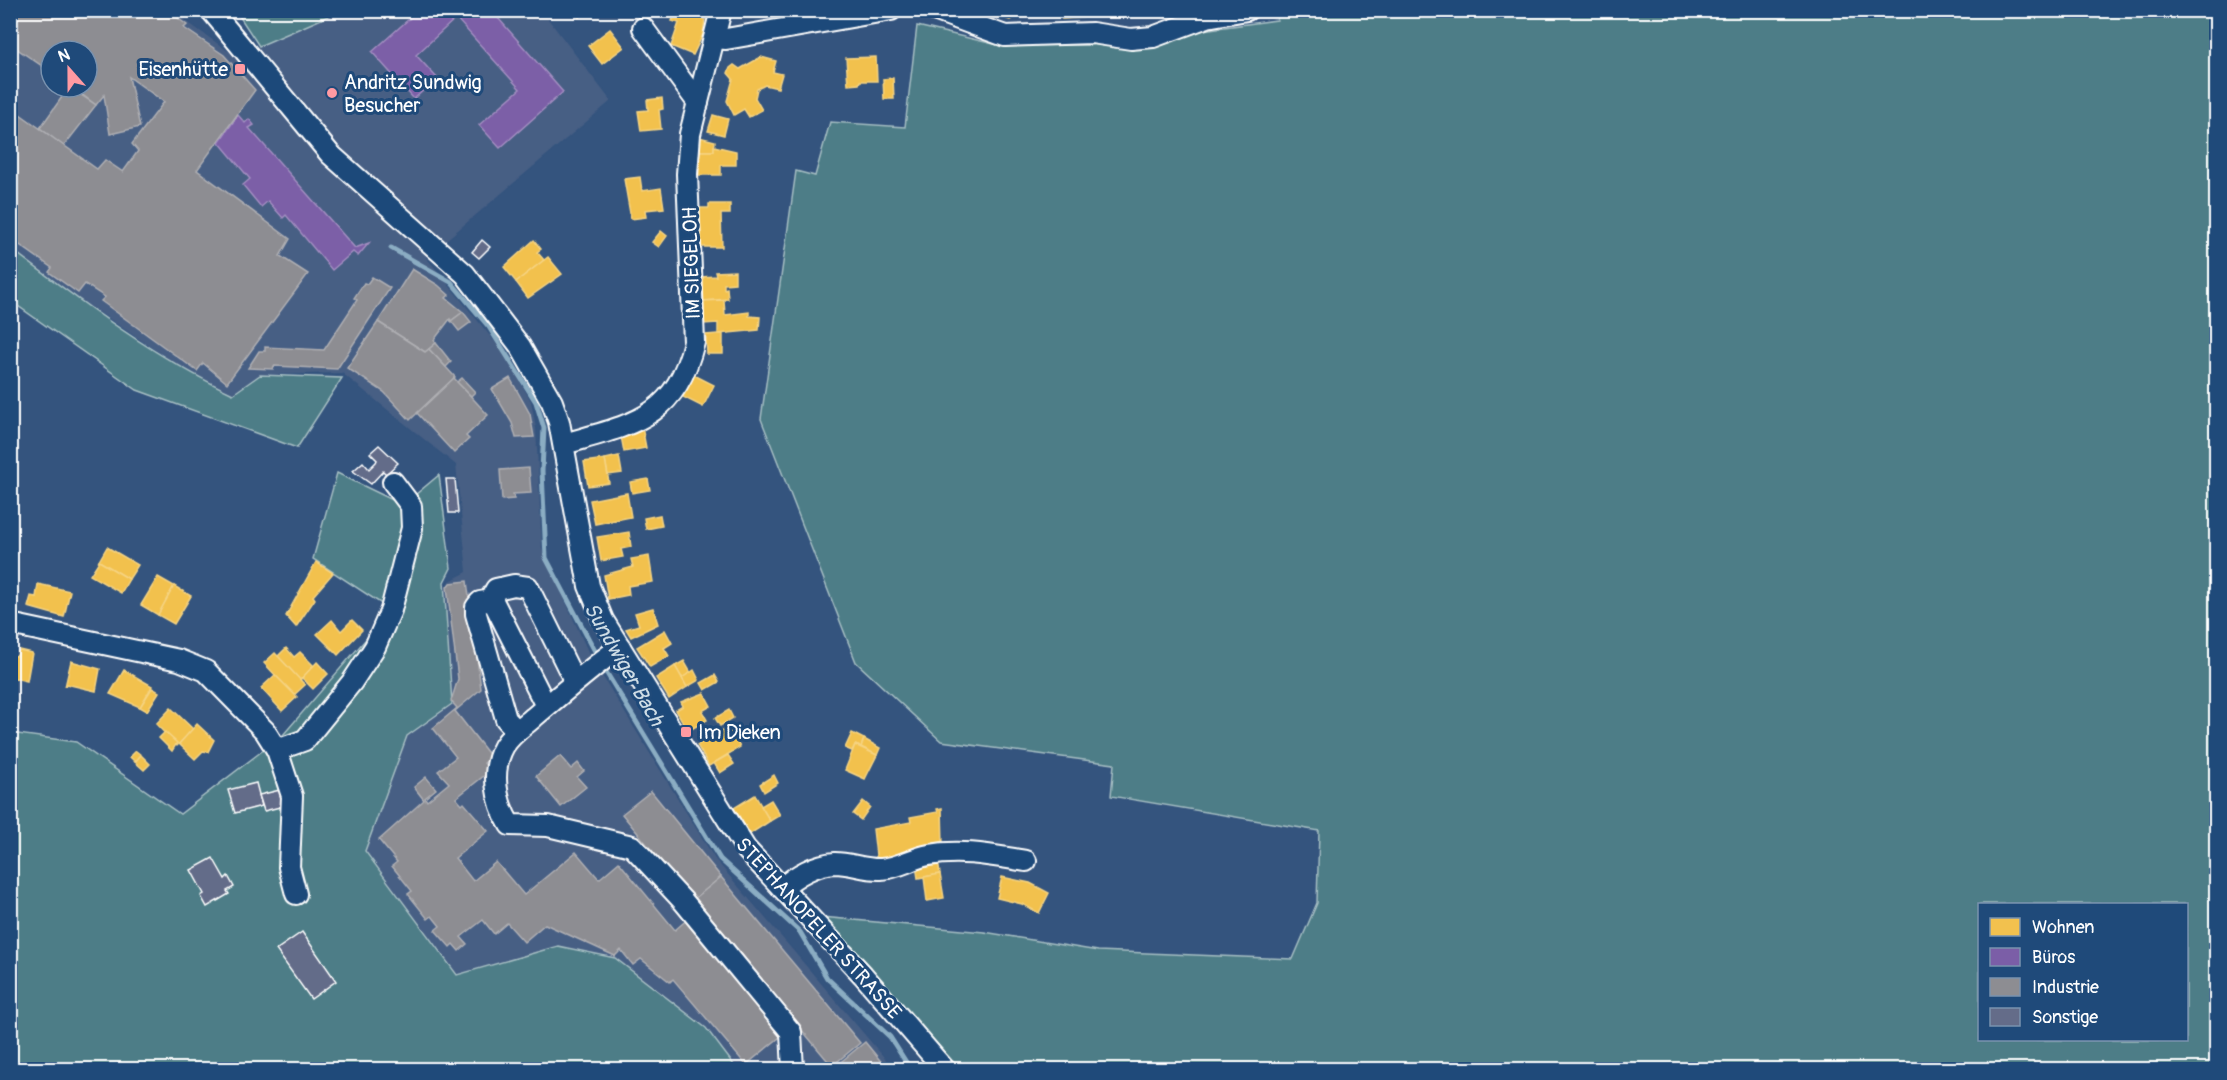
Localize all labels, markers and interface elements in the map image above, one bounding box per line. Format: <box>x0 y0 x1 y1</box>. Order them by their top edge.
north arrow <box>39 39 99 99</box>
text: N <box>55 45 73 67</box>
place label: Eisenhütte <box>139 57 228 82</box>
marker: Eisenhütte <box>233 62 247 76</box>
place label: Andritz Sundwig Besucher <box>344 70 482 118</box>
marker: Andritz Sundwig Besucher <box>325 86 339 100</box>
street label: IM SIEGELOH <box>677 206 706 320</box>
water label: Sundwiger Bach <box>577 598 670 732</box>
place label: Im Dieken <box>698 720 781 745</box>
marker: Im Dieken <box>679 725 693 739</box>
street label: STEPHANOPELER STRASSE <box>730 832 907 1024</box>
legend <box>1978 903 2188 1041</box>
text: Wohnen <box>2032 916 2094 939</box>
text: Büros <box>2032 946 2075 969</box>
text: Industrie <box>2032 976 2099 999</box>
text: Sonstige <box>2032 1006 2098 1029</box>

